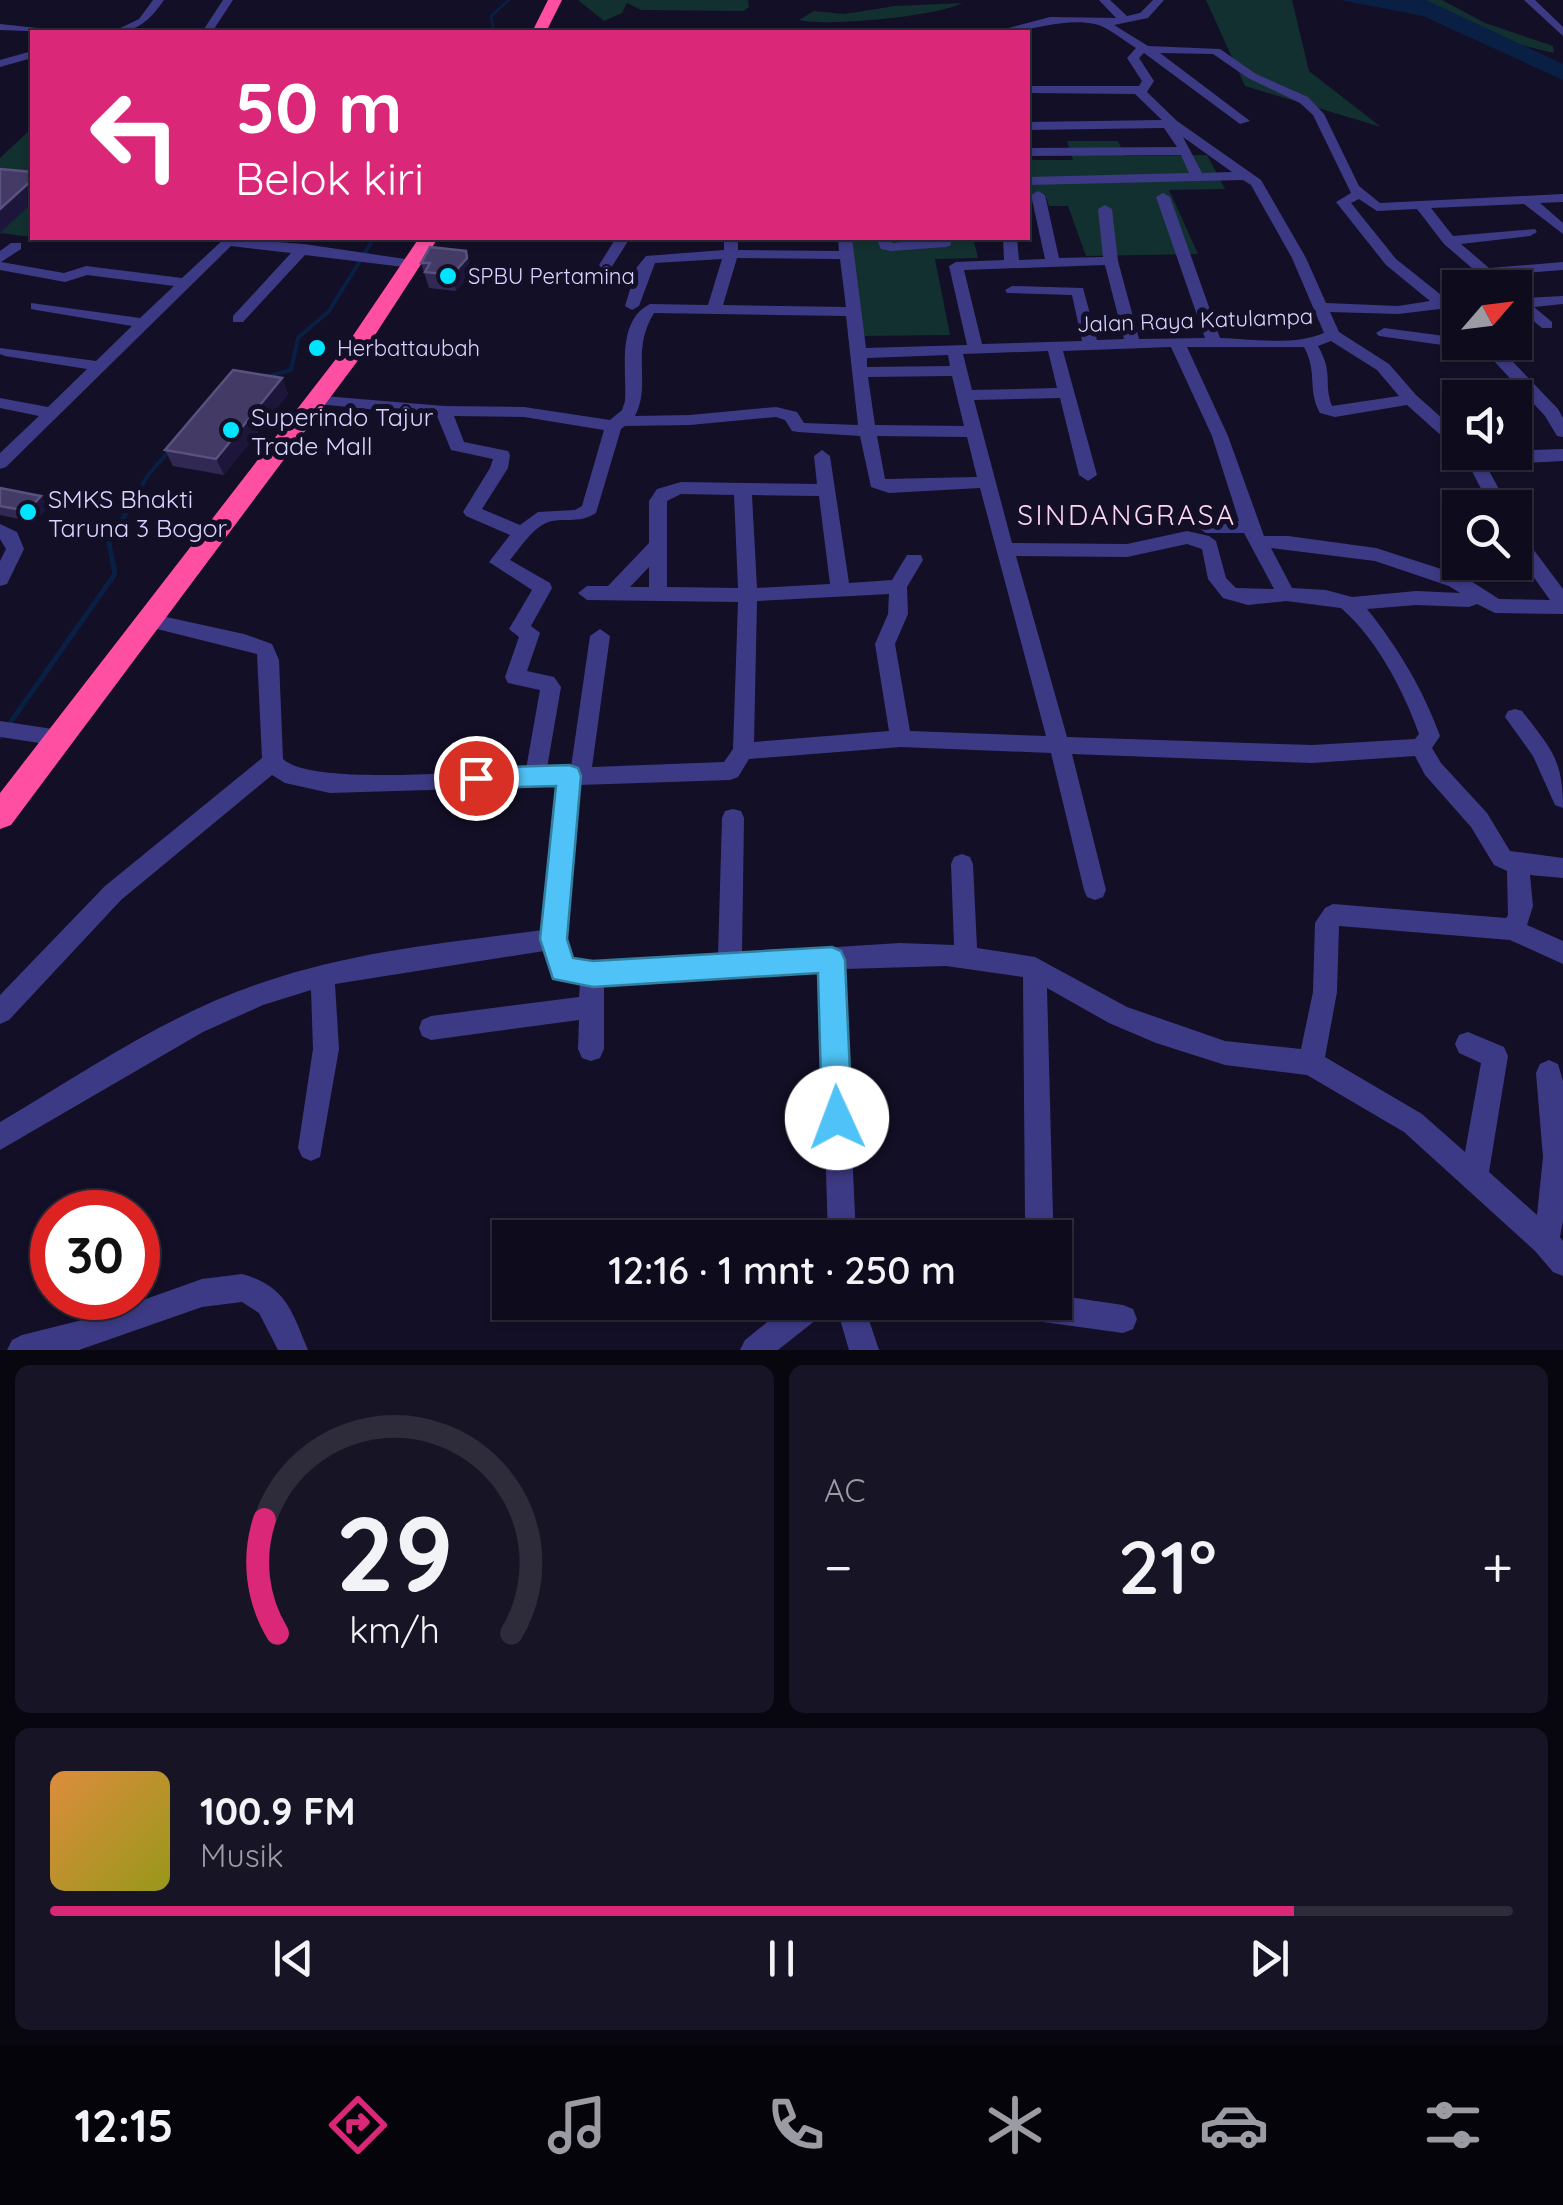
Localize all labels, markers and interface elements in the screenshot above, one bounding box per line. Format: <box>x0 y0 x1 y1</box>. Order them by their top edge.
text: 50 m <box>235 63 402 151</box>
icon: left <box>70 70 200 200</box>
text: Belok kiri <box>235 150 424 206</box>
place label: SPBU Pertamina <box>468 262 635 290</box>
marker: SPBU Pertamina <box>437 265 459 287</box>
north arrow <box>1442 270 1532 360</box>
map controls <box>1442 270 1532 580</box>
street label: Jalan Raya Katulampa <box>1076 302 1314 338</box>
place label: Herbattaubah <box>337 334 480 362</box>
marker: Herbattaubah <box>306 337 328 359</box>
button: sound <box>1442 380 1532 470</box>
place label: Superindo Tajur Trade Mall <box>251 401 434 461</box>
marker: Superindo Tajur Trade Mall <box>220 419 242 441</box>
place label: SMKS Bhakti Taruna 3 Bogor <box>48 483 228 543</box>
button: search <box>1442 490 1532 580</box>
district label: SINDANGRASA <box>1017 497 1237 532</box>
marker: SMKS Bhakti Taruna 3 Bogor <box>17 501 39 523</box>
pin <box>434 736 519 821</box>
icon: arrive <box>449 751 504 806</box>
position arrow <box>785 1066 889 1170</box>
speed limit sign: 30 <box>30 1190 160 1320</box>
text: 12:16 · 1 mnt · 250 m <box>608 1246 956 1294</box>
text: AC <box>824 1470 865 1510</box>
text: 29 <box>335 1487 454 1617</box>
text: 21° <box>1118 1519 1217 1613</box>
text: − <box>824 1532 853 1601</box>
text: + <box>1482 1532 1513 1601</box>
text: km/h <box>349 1607 440 1652</box>
text: 100.9 FM <box>200 1787 356 1835</box>
text: Musik <box>200 1835 284 1875</box>
icon: previous <box>266 1931 321 1986</box>
icon: pause <box>754 1931 809 1986</box>
icon: next <box>1242 1931 1297 1986</box>
icon: directions <box>323 2090 393 2160</box>
icon: music <box>542 2090 612 2160</box>
icon: phone <box>761 2090 831 2160</box>
icon: climate <box>980 2090 1050 2160</box>
icon: car <box>1199 2090 1269 2160</box>
icon: filters <box>1418 2090 1488 2160</box>
text: 12:15 <box>75 2097 173 2153</box>

